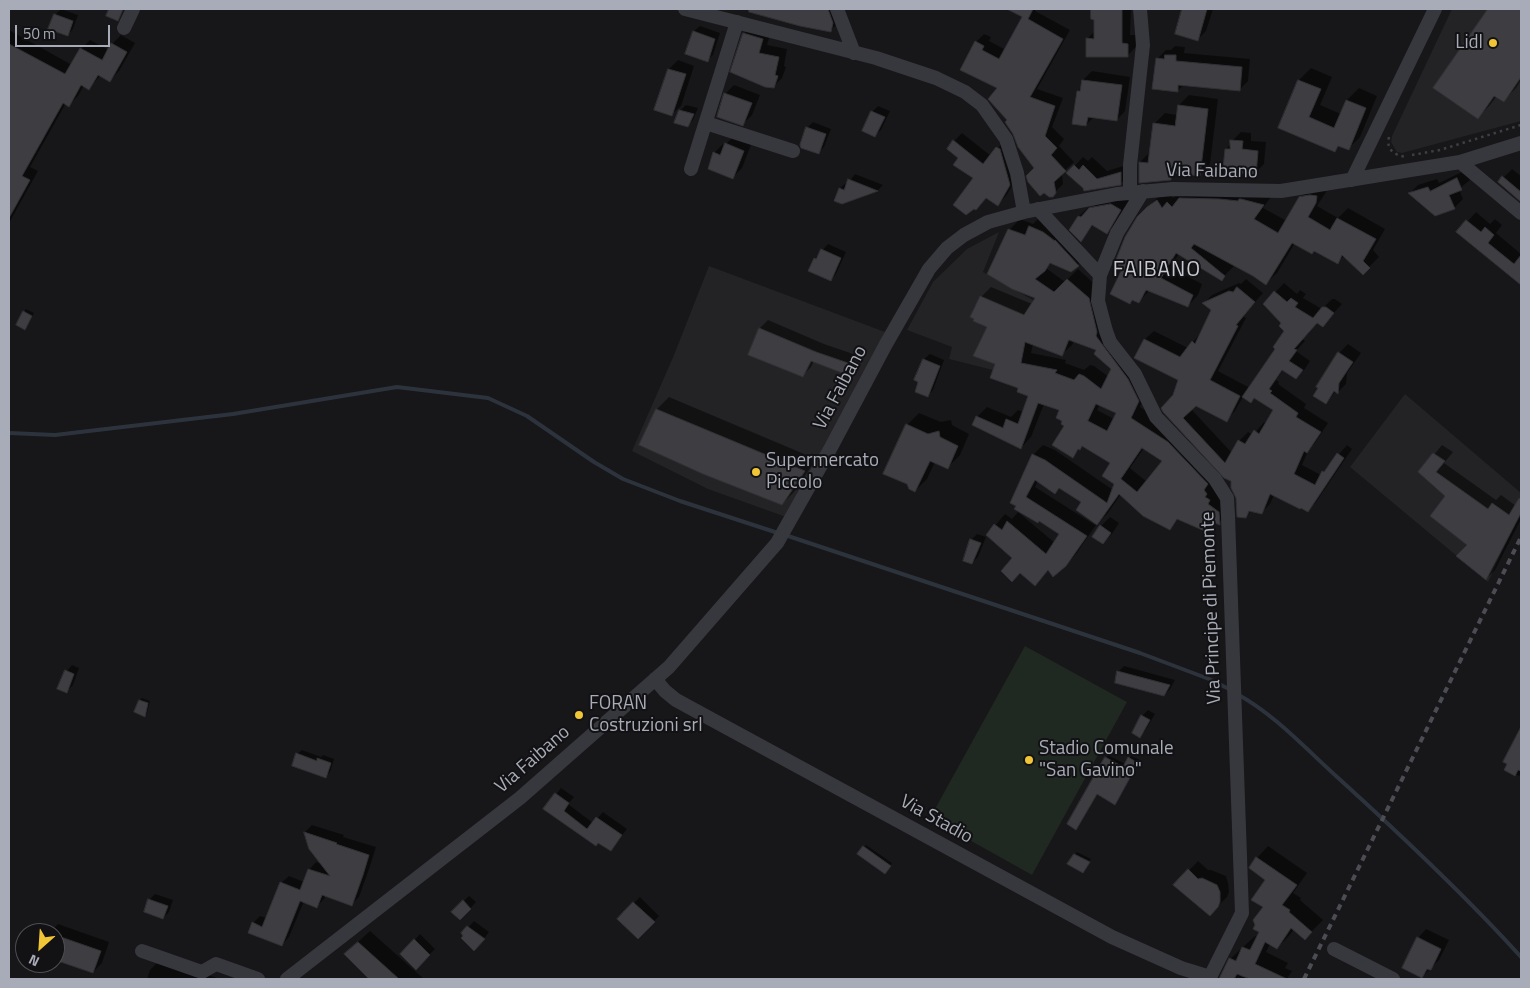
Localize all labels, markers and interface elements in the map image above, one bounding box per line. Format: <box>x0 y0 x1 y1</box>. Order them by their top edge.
scale bar <box>18 15 112 47</box>
text: 50 m <box>23 22 56 45</box>
place label: Lidl <box>1455 32 1483 54</box>
marker: Lidl <box>1487 37 1499 49</box>
street label: Via Faibano <box>1166 160 1258 184</box>
district label: FAIBANO <box>1112 258 1202 284</box>
street label: Via Faibano <box>809 342 873 434</box>
place label: Supermercato Piccolo <box>766 450 879 494</box>
marker: Supermercato Piccolo <box>750 466 762 478</box>
street label: Via Principe di Piemonte <box>1197 511 1227 705</box>
place label: FORAN Costruzioni srl <box>589 693 703 737</box>
marker: FORAN Costruzioni srl <box>573 709 585 721</box>
street label: Via Faibano <box>491 721 575 799</box>
place label: Stadio Comunale "San Gavino" <box>1039 738 1174 782</box>
marker: Stadio Comunale "San Gavino" <box>1023 754 1035 766</box>
street label: Via Stadio <box>896 791 976 849</box>
north arrow <box>15 923 65 973</box>
text: N <box>25 949 43 973</box>

